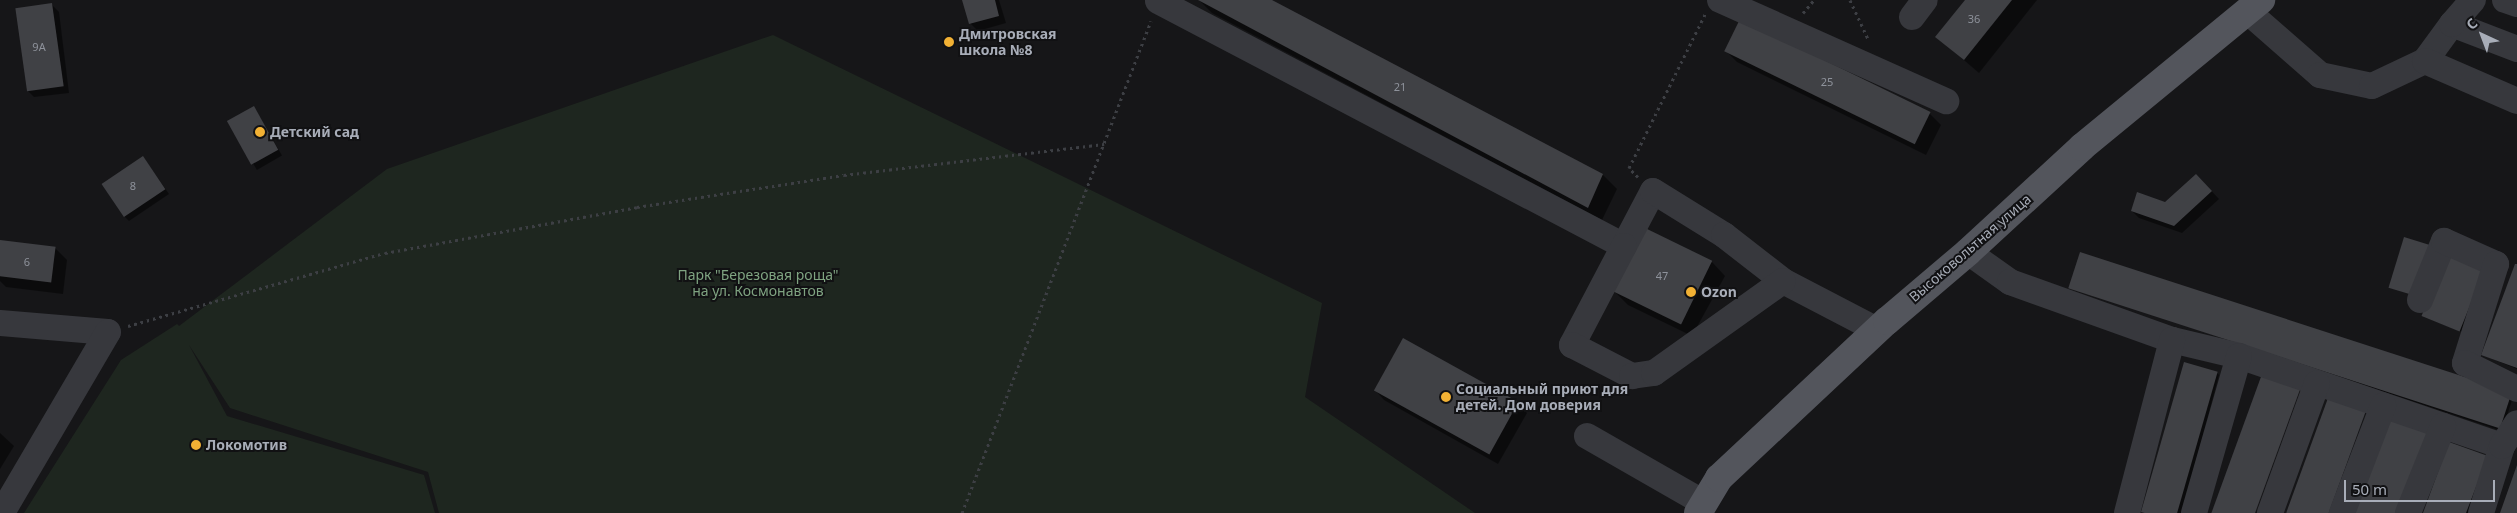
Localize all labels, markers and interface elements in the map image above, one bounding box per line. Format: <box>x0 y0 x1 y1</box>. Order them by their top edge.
north arrow <box>2457 10 2507 60</box>
house number: 36 <box>1968 12 1980 26</box>
text: С <box>2462 14 2481 34</box>
place label: Дмитровская школа №8 <box>959 26 1057 58</box>
marker: Дмитровская школа №8 <box>943 36 955 48</box>
house number: 9А <box>32 40 46 54</box>
house number: 25 <box>1821 75 1833 89</box>
house number: 21 <box>1394 80 1406 94</box>
place label: Детский сад <box>270 124 359 140</box>
marker: Детский сад <box>254 126 266 138</box>
house number: 8 <box>130 179 136 193</box>
street label: Высоковольтная улица <box>1906 191 2034 305</box>
house number: 6 <box>24 255 30 269</box>
park label: Парк "Березовая роща" на ул. Космонавтов <box>677 267 839 300</box>
house number: 47 <box>1656 269 1668 283</box>
place label: Ozon <box>1701 284 1737 300</box>
marker: Ozon <box>1685 286 1697 298</box>
place label: Социальный приют для детей. Дом доверия <box>1456 381 1628 414</box>
marker: Социальный приют для детей. Дом доверия <box>1440 391 1452 403</box>
place label: Локомотив <box>206 437 287 453</box>
marker: Локомотив <box>190 439 202 451</box>
scale bar <box>2347 470 2498 502</box>
text: 50 m <box>2352 479 2387 499</box>

